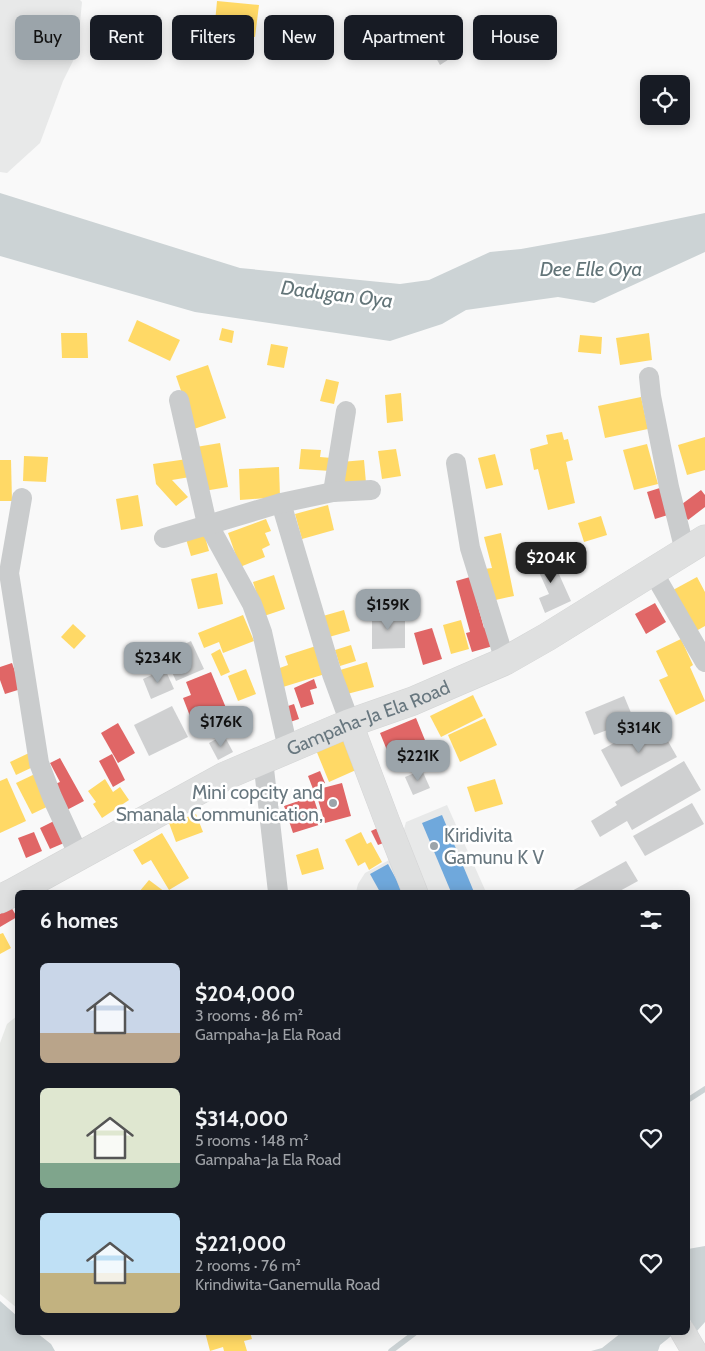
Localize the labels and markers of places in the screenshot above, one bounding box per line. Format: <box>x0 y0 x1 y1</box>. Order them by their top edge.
pin: $204K <box>516 542 586 584</box>
pin: $159K <box>353 588 423 631</box>
pin: $234K <box>123 642 193 684</box>
pin: $176K <box>186 706 256 748</box>
pin: $314K <box>604 712 674 754</box>
pin: $221K <box>383 740 453 782</box>
place label: Mini copcity and Smanala Communication, <box>116 781 323 826</box>
marker: Mini copcity and Smanala Communication, <box>327 797 339 809</box>
place label: Kiridivita Gamunu K V <box>444 824 544 869</box>
marker: Kiridivita Gamunu K V <box>428 840 440 852</box>

